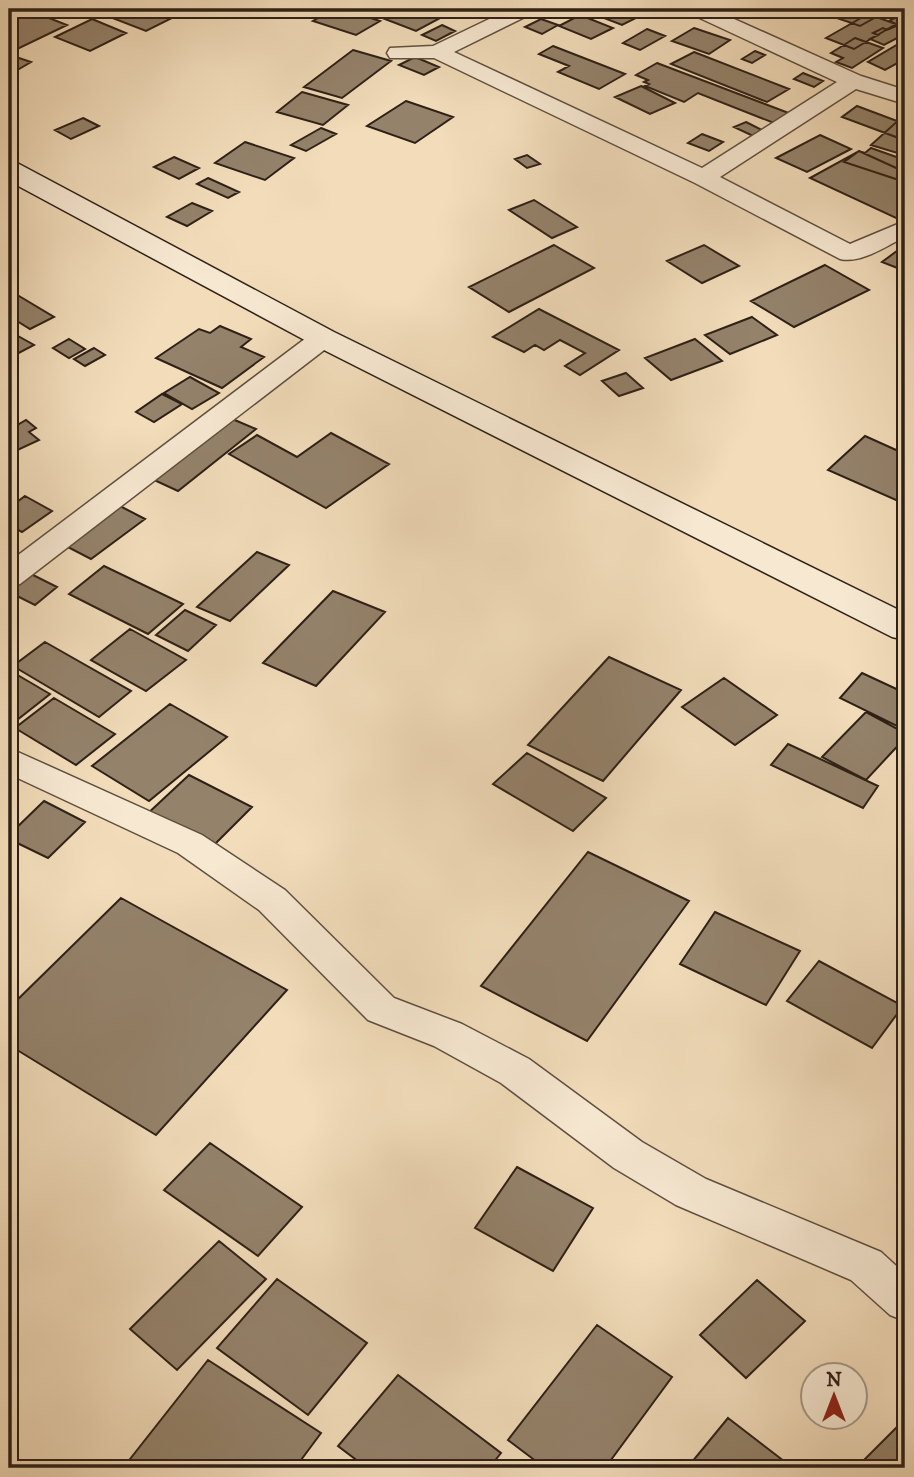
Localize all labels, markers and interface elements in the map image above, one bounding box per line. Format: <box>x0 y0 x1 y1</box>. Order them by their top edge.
north arrow <box>799 1362 869 1432</box>
text: N <box>826 1369 842 1392</box>

